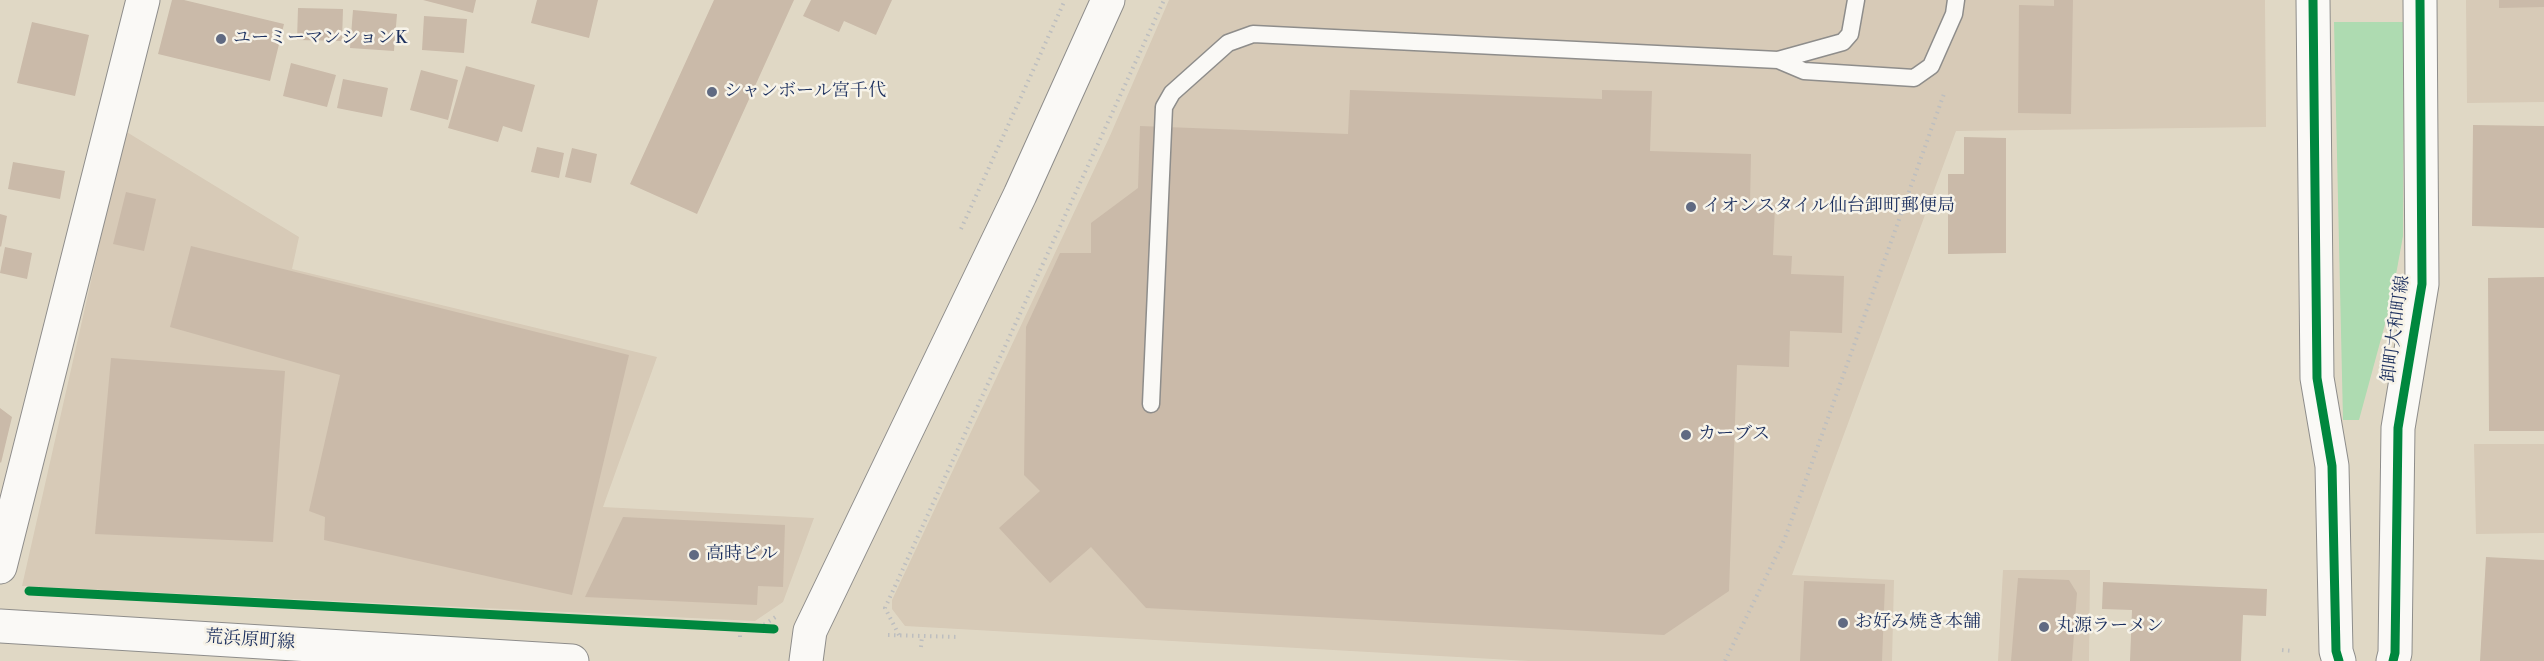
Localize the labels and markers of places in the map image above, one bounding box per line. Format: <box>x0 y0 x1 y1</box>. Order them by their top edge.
place label: ユーミーマンションK <box>233 28 408 50</box>
marker: ユーミーマンションK <box>214 32 228 46</box>
place label: シャンボール宮千代 <box>724 81 886 103</box>
marker: シャンボール宮千代 <box>705 85 719 99</box>
place label: イオンスタイル仙台卸町郵便局 <box>1703 196 1955 218</box>
marker: イオンスタイル仙台卸町郵便局 <box>1684 200 1698 214</box>
place label: カーブス <box>1698 424 1770 446</box>
marker: カーブス <box>1679 428 1693 442</box>
place label: 高時ビル <box>706 544 778 566</box>
marker: 高時ビル <box>687 548 701 562</box>
place label: お好み焼き本舗 <box>1855 612 1981 634</box>
marker: お好み焼き本舗 <box>1836 616 1850 630</box>
place label: 丸源ラーメン <box>2056 616 2164 638</box>
marker: 丸源ラーメン <box>2037 620 2051 634</box>

